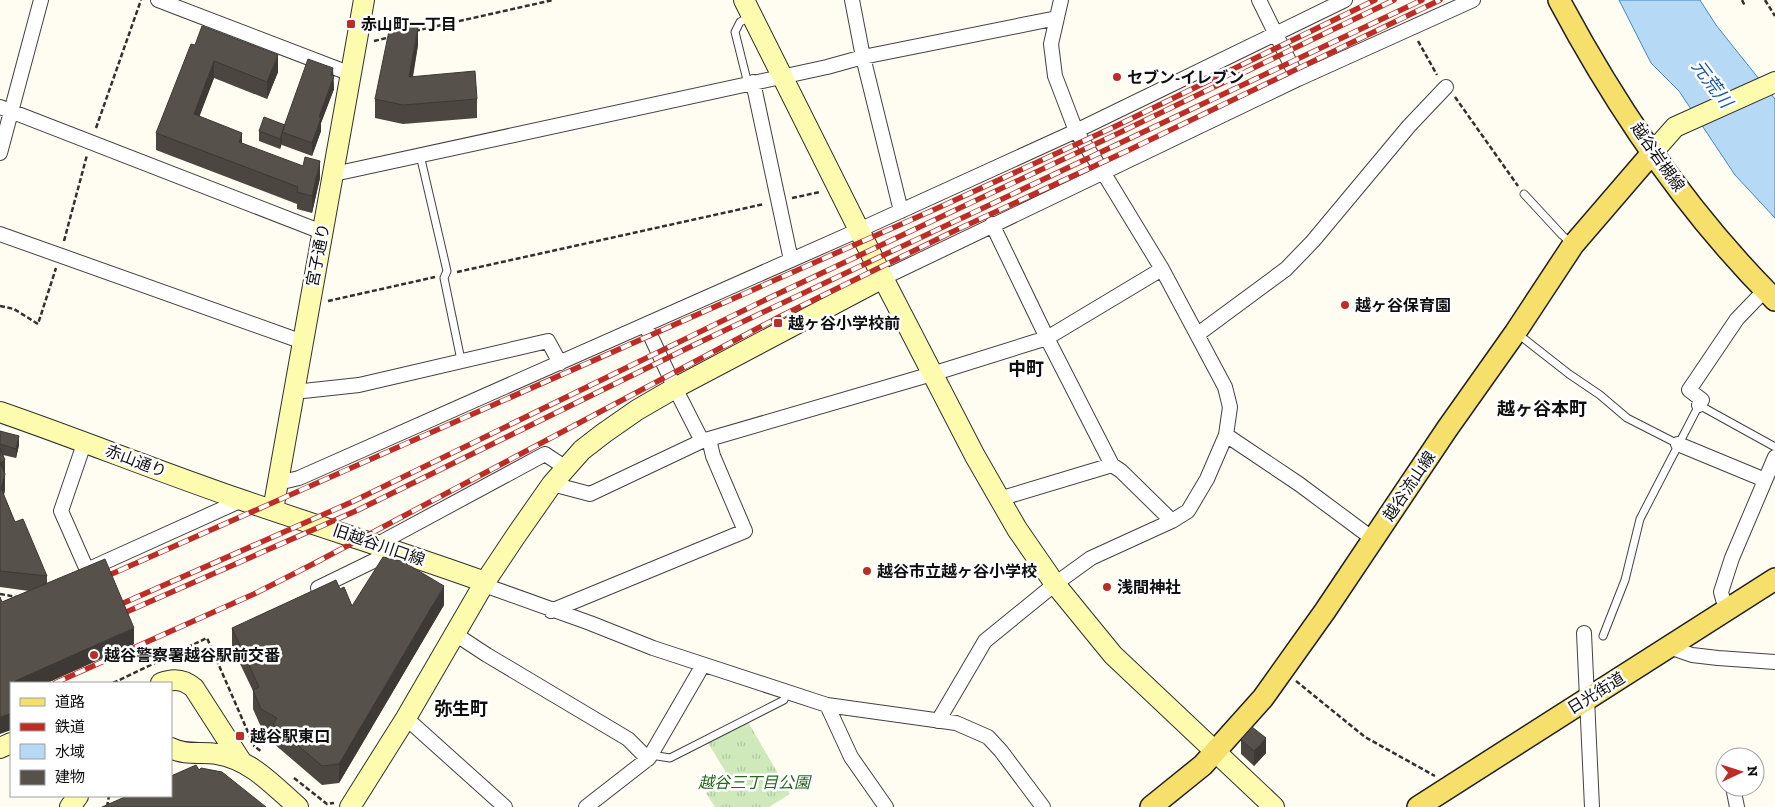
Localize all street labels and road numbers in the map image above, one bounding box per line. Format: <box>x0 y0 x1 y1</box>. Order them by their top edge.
street label: 越谷岩槻線 <box>1627 119 1689 195</box>
street label: 宮子通り <box>303 222 333 288</box>
street label: 赤山通り <box>103 441 169 481</box>
street label: 越谷流山線 <box>1379 448 1439 524</box>
street label: 旧越谷川口線 <box>331 520 427 570</box>
street label: 日光街道 <box>1564 668 1628 718</box>

